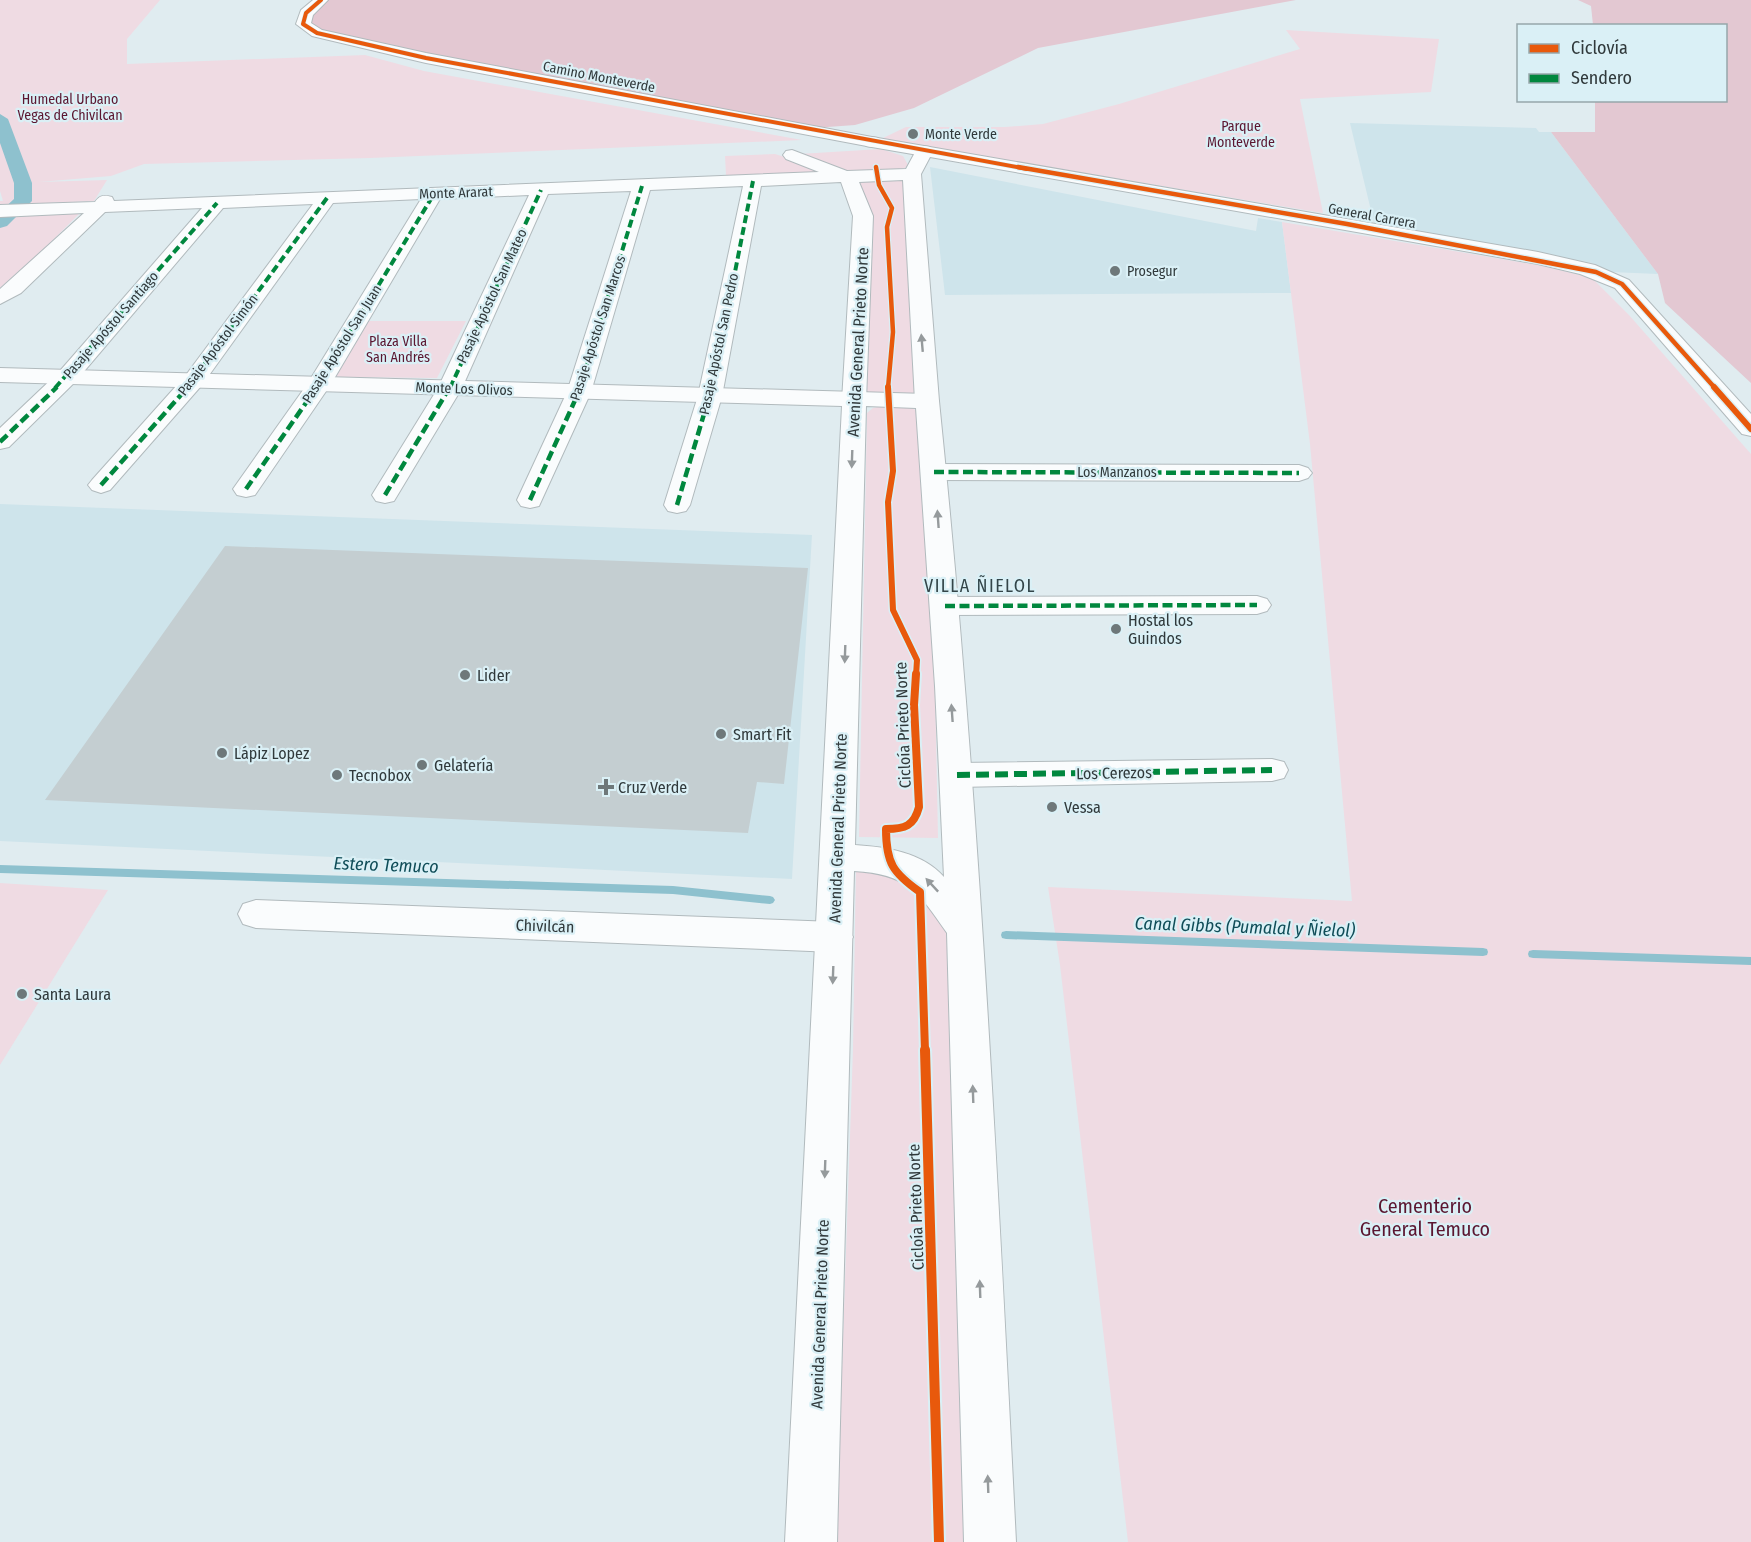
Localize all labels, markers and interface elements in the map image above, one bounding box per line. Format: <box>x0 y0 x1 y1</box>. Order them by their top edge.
legend <box>1517 24 1727 102</box>
text: Ciclovía <box>1571 37 1628 59</box>
street label: Camino Monteverde <box>541 58 657 96</box>
text: Sendero <box>1571 67 1632 89</box>
park label: Humedal Urbano Vegas de Chivilcan <box>17 91 123 124</box>
park label: Parque Monteverde <box>1207 118 1275 151</box>
place label: Monte Verde <box>925 126 997 143</box>
marker: Monte Verde <box>906 127 920 141</box>
street label: Monte Ararat <box>419 183 494 203</box>
street label: General Carrera <box>1327 200 1417 232</box>
street label: Pasaje Apóstol San Mateo <box>453 226 531 366</box>
street label: Avenida General Prieto Norte <box>844 247 872 437</box>
street label: Pasaje Apóstol San Marcos <box>567 253 629 403</box>
place label: Prosegur <box>1127 263 1178 280</box>
marker: Prosegur <box>1108 264 1122 278</box>
street label: Pasaje Apóstol Santiago <box>60 268 162 382</box>
street label: Pasaje Apóstol San Pedro <box>696 272 742 416</box>
street label: Pasaje Apóstol San Juan <box>299 282 385 406</box>
street label: Pasaje Apóstol Simón <box>174 291 262 399</box>
park label: Plaza Villa San Andrés <box>366 333 430 366</box>
one-way arrow <box>917 333 927 352</box>
street label: Monte Los Olivos <box>415 379 513 399</box>
one-way arrow <box>848 450 857 469</box>
street label: Los Manzanos <box>1077 464 1157 481</box>
one-way arrow <box>933 509 943 528</box>
district label: VILLA ÑIELOL <box>924 575 1036 597</box>
place label: Hostal los Guindos <box>1128 611 1193 648</box>
marker: Hostal los Guindos <box>1109 622 1123 636</box>
one-way arrow <box>840 644 849 663</box>
street label: Cicloía Prieto Norte <box>891 661 915 789</box>
place label: Lider <box>477 666 511 685</box>
marker: Lider <box>458 668 472 682</box>
one-way arrow <box>948 704 957 723</box>
place label: Smart Fit <box>733 725 792 744</box>
marker: Smart Fit <box>714 727 728 741</box>
street label: Avenida General Prieto Norte <box>825 733 851 923</box>
place label: Lápiz Lopez <box>234 744 309 763</box>
marker: Lápiz Lopez <box>215 746 229 760</box>
place label: Gelatería <box>434 756 494 775</box>
marker: Gelatería <box>415 758 429 772</box>
street label: Los Cerezos <box>1076 763 1152 783</box>
place label: Tecnobox <box>349 766 411 785</box>
marker: Tecnobox <box>330 768 344 782</box>
place label: Cruz Verde <box>618 778 687 797</box>
marker: Cruz Verde <box>599 780 613 794</box>
place label: Vessa <box>1064 798 1101 817</box>
marker: Vessa <box>1045 800 1059 814</box>
water label: Estero Temuco <box>333 852 439 878</box>
one-way arrow <box>926 878 939 893</box>
water label: Canal Gibbs (Pumalal y Ñielol) <box>1134 911 1356 942</box>
street label: Chivilcán <box>515 915 575 937</box>
one-way arrow <box>828 965 837 984</box>
place label: Santa Laura <box>34 985 111 1004</box>
marker: Santa Laura <box>15 987 29 1001</box>
one-way arrow <box>968 1084 977 1103</box>
street label: Cicloía Prieto Norte <box>904 1143 928 1271</box>
one-way arrow <box>821 1160 830 1179</box>
park label: Cementerio General Temuco <box>1360 1194 1490 1241</box>
street label: Avenida General Prieto Norte <box>807 1219 833 1409</box>
one-way arrow <box>976 1279 985 1298</box>
one-way arrow <box>983 1474 992 1493</box>

